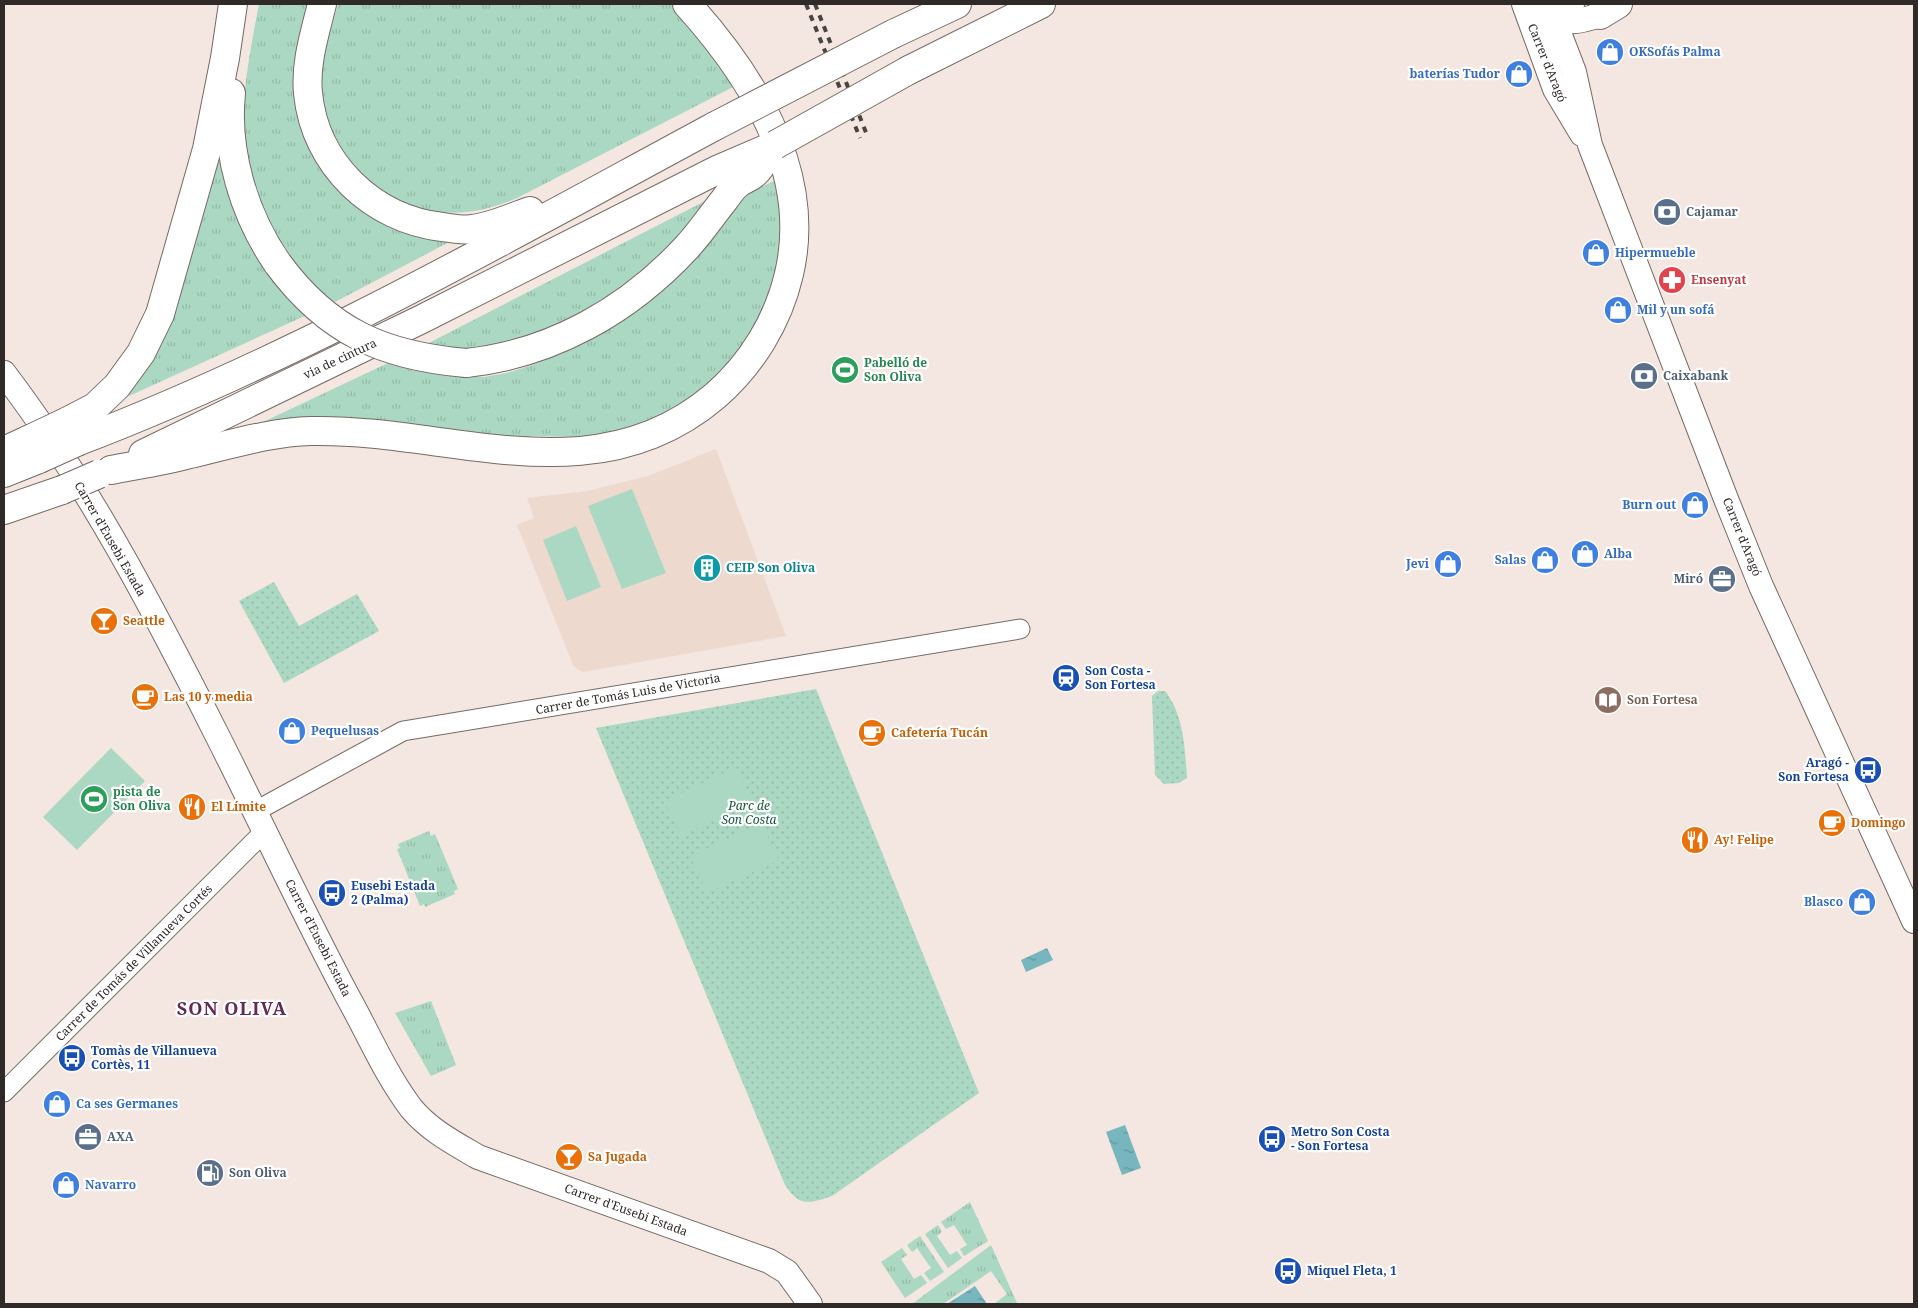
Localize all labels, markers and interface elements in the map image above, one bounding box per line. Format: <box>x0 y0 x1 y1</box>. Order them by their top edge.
street label: Carrer d'Aragó <box>1524 21 1571 105</box>
shop icon: OKSofás Palma <box>1595 37 1625 67</box>
place label: OKSofás Palma <box>1629 43 1721 60</box>
shop icon: baterías Tudor <box>1504 59 1534 89</box>
place label: baterías Tudor <box>1409 65 1501 82</box>
bank icon: Cajamar <box>1652 197 1682 227</box>
place label: Cajamar <box>1686 203 1739 220</box>
shop icon: Hipermueble <box>1581 238 1611 268</box>
place label: Hipermueble <box>1615 244 1696 261</box>
pharmacy icon: Ensenyat <box>1657 265 1687 295</box>
place label: Ensenyat <box>1691 271 1746 288</box>
shop icon: Mil y un sofá <box>1603 295 1633 325</box>
place label: Mil y un sofá <box>1637 301 1714 318</box>
street label: via de cintura <box>300 334 379 383</box>
place label: Pabelló de Son Oliva <box>864 354 927 385</box>
sports icon: Pabelló de Son Oliva <box>830 355 860 385</box>
bank icon: Caixabank <box>1629 361 1659 391</box>
place label: Caixabank <box>1663 367 1728 384</box>
street label: Carrer d'Eusebi Estada <box>71 478 150 599</box>
shop icon: Burn out <box>1680 490 1710 520</box>
street label: Carrer d'Aragó <box>1719 495 1766 579</box>
place label: Burn out <box>1622 496 1676 513</box>
shop icon: Alba <box>1570 539 1600 569</box>
shop icon: Salas <box>1530 545 1560 575</box>
place label: Alba <box>1604 545 1632 562</box>
shop icon: Jevi <box>1433 549 1463 579</box>
place label: Salas <box>1495 551 1526 568</box>
building icon: CEIP Son Oliva <box>692 553 722 583</box>
place label: Jevi <box>1405 555 1430 572</box>
place label: CEIP Son Oliva <box>726 559 815 576</box>
office icon: Miró <box>1707 564 1737 594</box>
place label: Miró <box>1674 570 1703 587</box>
bar icon: Seattle <box>89 606 119 636</box>
place label: Seattle <box>123 612 165 629</box>
place label: Son Costa - Son Fortesa <box>1085 662 1156 693</box>
station icon: Son Costa - Son Fortesa <box>1051 663 1081 693</box>
street label: Carrer de Tomás Luis de Victoria <box>534 669 722 718</box>
cafe icon: Las 10 y media <box>130 682 160 712</box>
library icon: Son Fortesa <box>1593 685 1623 715</box>
place label: Las 10 y media <box>164 688 253 705</box>
place label: Son Fortesa <box>1627 691 1698 708</box>
shop icon: Pequelusas <box>277 716 307 746</box>
cafe icon: Cafetería Tucán <box>857 718 887 748</box>
place label: Pequelusas <box>311 722 379 739</box>
place label: Cafetería Tucán <box>891 724 988 741</box>
place label: Aragó - Son Fortesa <box>1778 754 1849 785</box>
bus stop icon: Aragó - Son Fortesa <box>1853 755 1883 785</box>
place label: pista de Son Oliva <box>113 783 171 814</box>
sports icon: pista de Son Oliva <box>79 784 109 814</box>
restaurant icon: El Límite <box>177 792 207 822</box>
park label: Parc de Son Costa <box>721 797 777 828</box>
place label: El Límite <box>211 798 266 815</box>
cafe icon: Domingo <box>1817 808 1847 838</box>
place label: Domingo <box>1851 814 1906 831</box>
restaurant icon: Ay! Felipe <box>1680 825 1710 855</box>
place label: Ay! Felipe <box>1714 831 1774 848</box>
street label: Carrer d'Eusebi Estada <box>281 876 356 1000</box>
place label: Eusebi Estada 2 (Palma) <box>351 877 435 908</box>
bus stop icon: Eusebi Estada 2 (Palma) <box>317 878 347 908</box>
street label: Carrer de Tomás de Villanueva Cortés <box>51 880 216 1045</box>
shop icon: Blasco <box>1847 887 1877 917</box>
place label: Blasco <box>1804 893 1843 910</box>
district label: SON OLIVA <box>177 996 287 1020</box>
place label: Tomàs de Villanueva Cortès, 11 <box>91 1042 217 1073</box>
bus stop icon: Tomàs de Villanueva Cortès, 11 <box>57 1043 87 1073</box>
shop icon: Ca ses Germanes <box>42 1089 72 1119</box>
place label: Ca ses Germanes <box>76 1095 178 1112</box>
office icon: AXA <box>73 1122 103 1152</box>
place label: Metro Son Costa - Son Fortesa <box>1291 1123 1390 1154</box>
bus stop icon: Metro Son Costa - Son Fortesa <box>1257 1124 1287 1154</box>
place label: AXA <box>107 1128 135 1145</box>
bar icon: Sa Jugada <box>554 1142 584 1172</box>
place label: Sa Jugada <box>588 1148 647 1165</box>
fuel station icon: Son Oliva <box>195 1158 225 1188</box>
place label: Son Oliva <box>229 1164 287 1181</box>
shop icon: Navarro <box>51 1170 81 1200</box>
place label: Navarro <box>85 1176 136 1193</box>
street label: Carrer d'Eusebi Estada <box>562 1179 690 1240</box>
bus stop icon: Miquel Fleta, 1 <box>1273 1256 1303 1286</box>
place label: Miquel Fleta, 1 <box>1307 1262 1397 1279</box>

